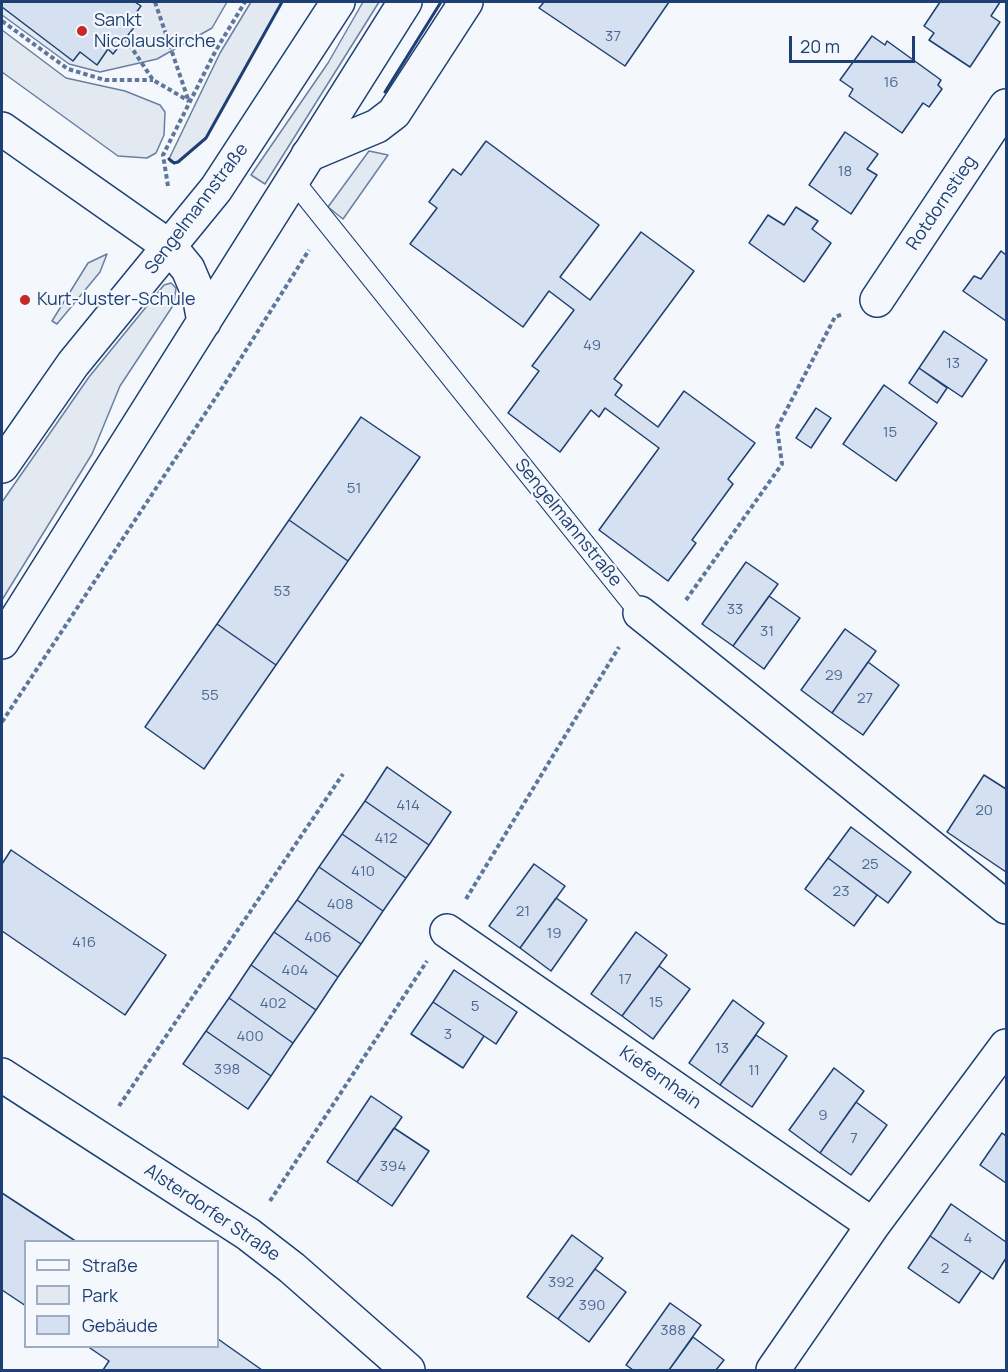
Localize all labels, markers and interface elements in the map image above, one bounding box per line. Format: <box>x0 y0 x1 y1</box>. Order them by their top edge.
place label: Sankt Nicolauskirche <box>94 10 216 52</box>
marker: Sankt Nicolauskirche <box>75 24 89 38</box>
scale bar <box>792 24 918 62</box>
house number: 37 <box>605 28 621 46</box>
text: 20 m <box>800 34 840 58</box>
house number: 16 <box>883 74 899 92</box>
street label: Sengelmannstraße <box>141 139 253 279</box>
street label: Rotdornstieg <box>902 152 982 254</box>
house number: 18 <box>838 163 852 181</box>
place label: Kurt-Juster-Schule <box>37 289 196 311</box>
marker: Kurt-Juster-Schule <box>18 293 32 307</box>
house number: 49 <box>583 337 601 355</box>
house number: 13 <box>946 355 960 373</box>
house number: 15 <box>883 424 897 442</box>
street label: Sengelmannstraße <box>510 455 626 591</box>
house number: 51 <box>347 480 361 498</box>
house number: 53 <box>274 583 290 601</box>
house number: 33 <box>727 601 743 619</box>
house number: 31 <box>760 623 774 641</box>
house number: 29 <box>825 667 843 685</box>
house number: 55 <box>201 687 219 705</box>
house number: 27 <box>857 690 873 708</box>
house number: 414 <box>396 797 420 815</box>
house number: 20 <box>975 802 993 820</box>
house number: 412 <box>374 830 398 848</box>
house number: 25 <box>861 856 879 874</box>
house number: 410 <box>351 863 375 881</box>
house number: 23 <box>833 883 849 901</box>
house number: 408 <box>327 896 353 914</box>
house number: 21 <box>516 903 530 921</box>
house number: 19 <box>546 925 562 943</box>
house number: 406 <box>304 929 332 947</box>
house number: 416 <box>72 934 96 952</box>
house number: 404 <box>282 962 308 980</box>
house number: 17 <box>618 971 632 989</box>
house number: 15 <box>649 994 663 1012</box>
house number: 402 <box>260 995 286 1013</box>
house number: 5 <box>471 998 479 1016</box>
house number: 3 <box>444 1026 452 1044</box>
house number: 400 <box>236 1028 264 1046</box>
house number: 13 <box>715 1040 729 1058</box>
street label: Kiefernhain <box>615 1042 705 1114</box>
house number: 398 <box>214 1061 240 1079</box>
house number: 11 <box>748 1062 760 1080</box>
house number: 9 <box>818 1107 828 1125</box>
house number: 7 <box>850 1130 858 1148</box>
house number: 394 <box>380 1158 406 1176</box>
street label: Alsterdorfer Straße <box>140 1160 284 1266</box>
house number: 4 <box>964 1230 972 1248</box>
legend <box>24 1240 219 1348</box>
text: Straße <box>82 1253 138 1277</box>
house number: 2 <box>941 1260 949 1278</box>
house number: 392 <box>548 1274 574 1292</box>
text: Park <box>82 1283 118 1307</box>
house number: 390 <box>579 1297 605 1315</box>
text: Gebäude <box>82 1313 158 1337</box>
house number: 388 <box>660 1322 686 1340</box>

